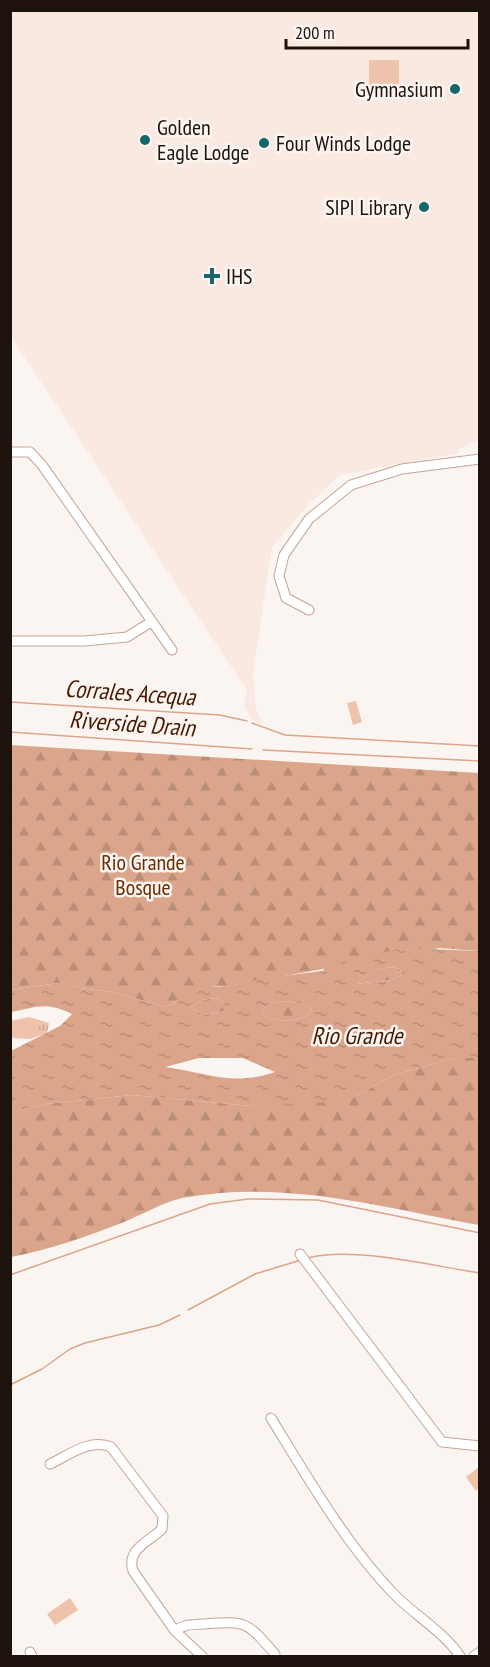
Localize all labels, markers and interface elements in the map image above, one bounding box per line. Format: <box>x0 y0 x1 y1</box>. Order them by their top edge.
scale bar <box>286 12 468 50</box>
text: 200 m <box>295 21 335 44</box>
place label: Gymnasium <box>355 75 443 103</box>
marker: Gymnasium <box>448 82 462 96</box>
place label: Golden Eagle Lodge <box>157 113 249 166</box>
place label: Four Winds Lodge <box>276 129 411 157</box>
marker: Golden Eagle Lodge <box>138 133 152 147</box>
marker: Four Winds Lodge <box>257 136 271 150</box>
place label: SIPI Library <box>325 193 413 221</box>
marker: SIPI Library <box>417 200 431 214</box>
place label: IHS <box>226 262 252 290</box>
marker: IHS <box>203 267 221 285</box>
water label: Corrales Acequa <box>64 672 198 713</box>
water label: Riverside Drain <box>68 704 197 743</box>
park label: Rio Grande Bosque <box>101 848 185 901</box>
water label: Rio Grande <box>311 1020 405 1051</box>

